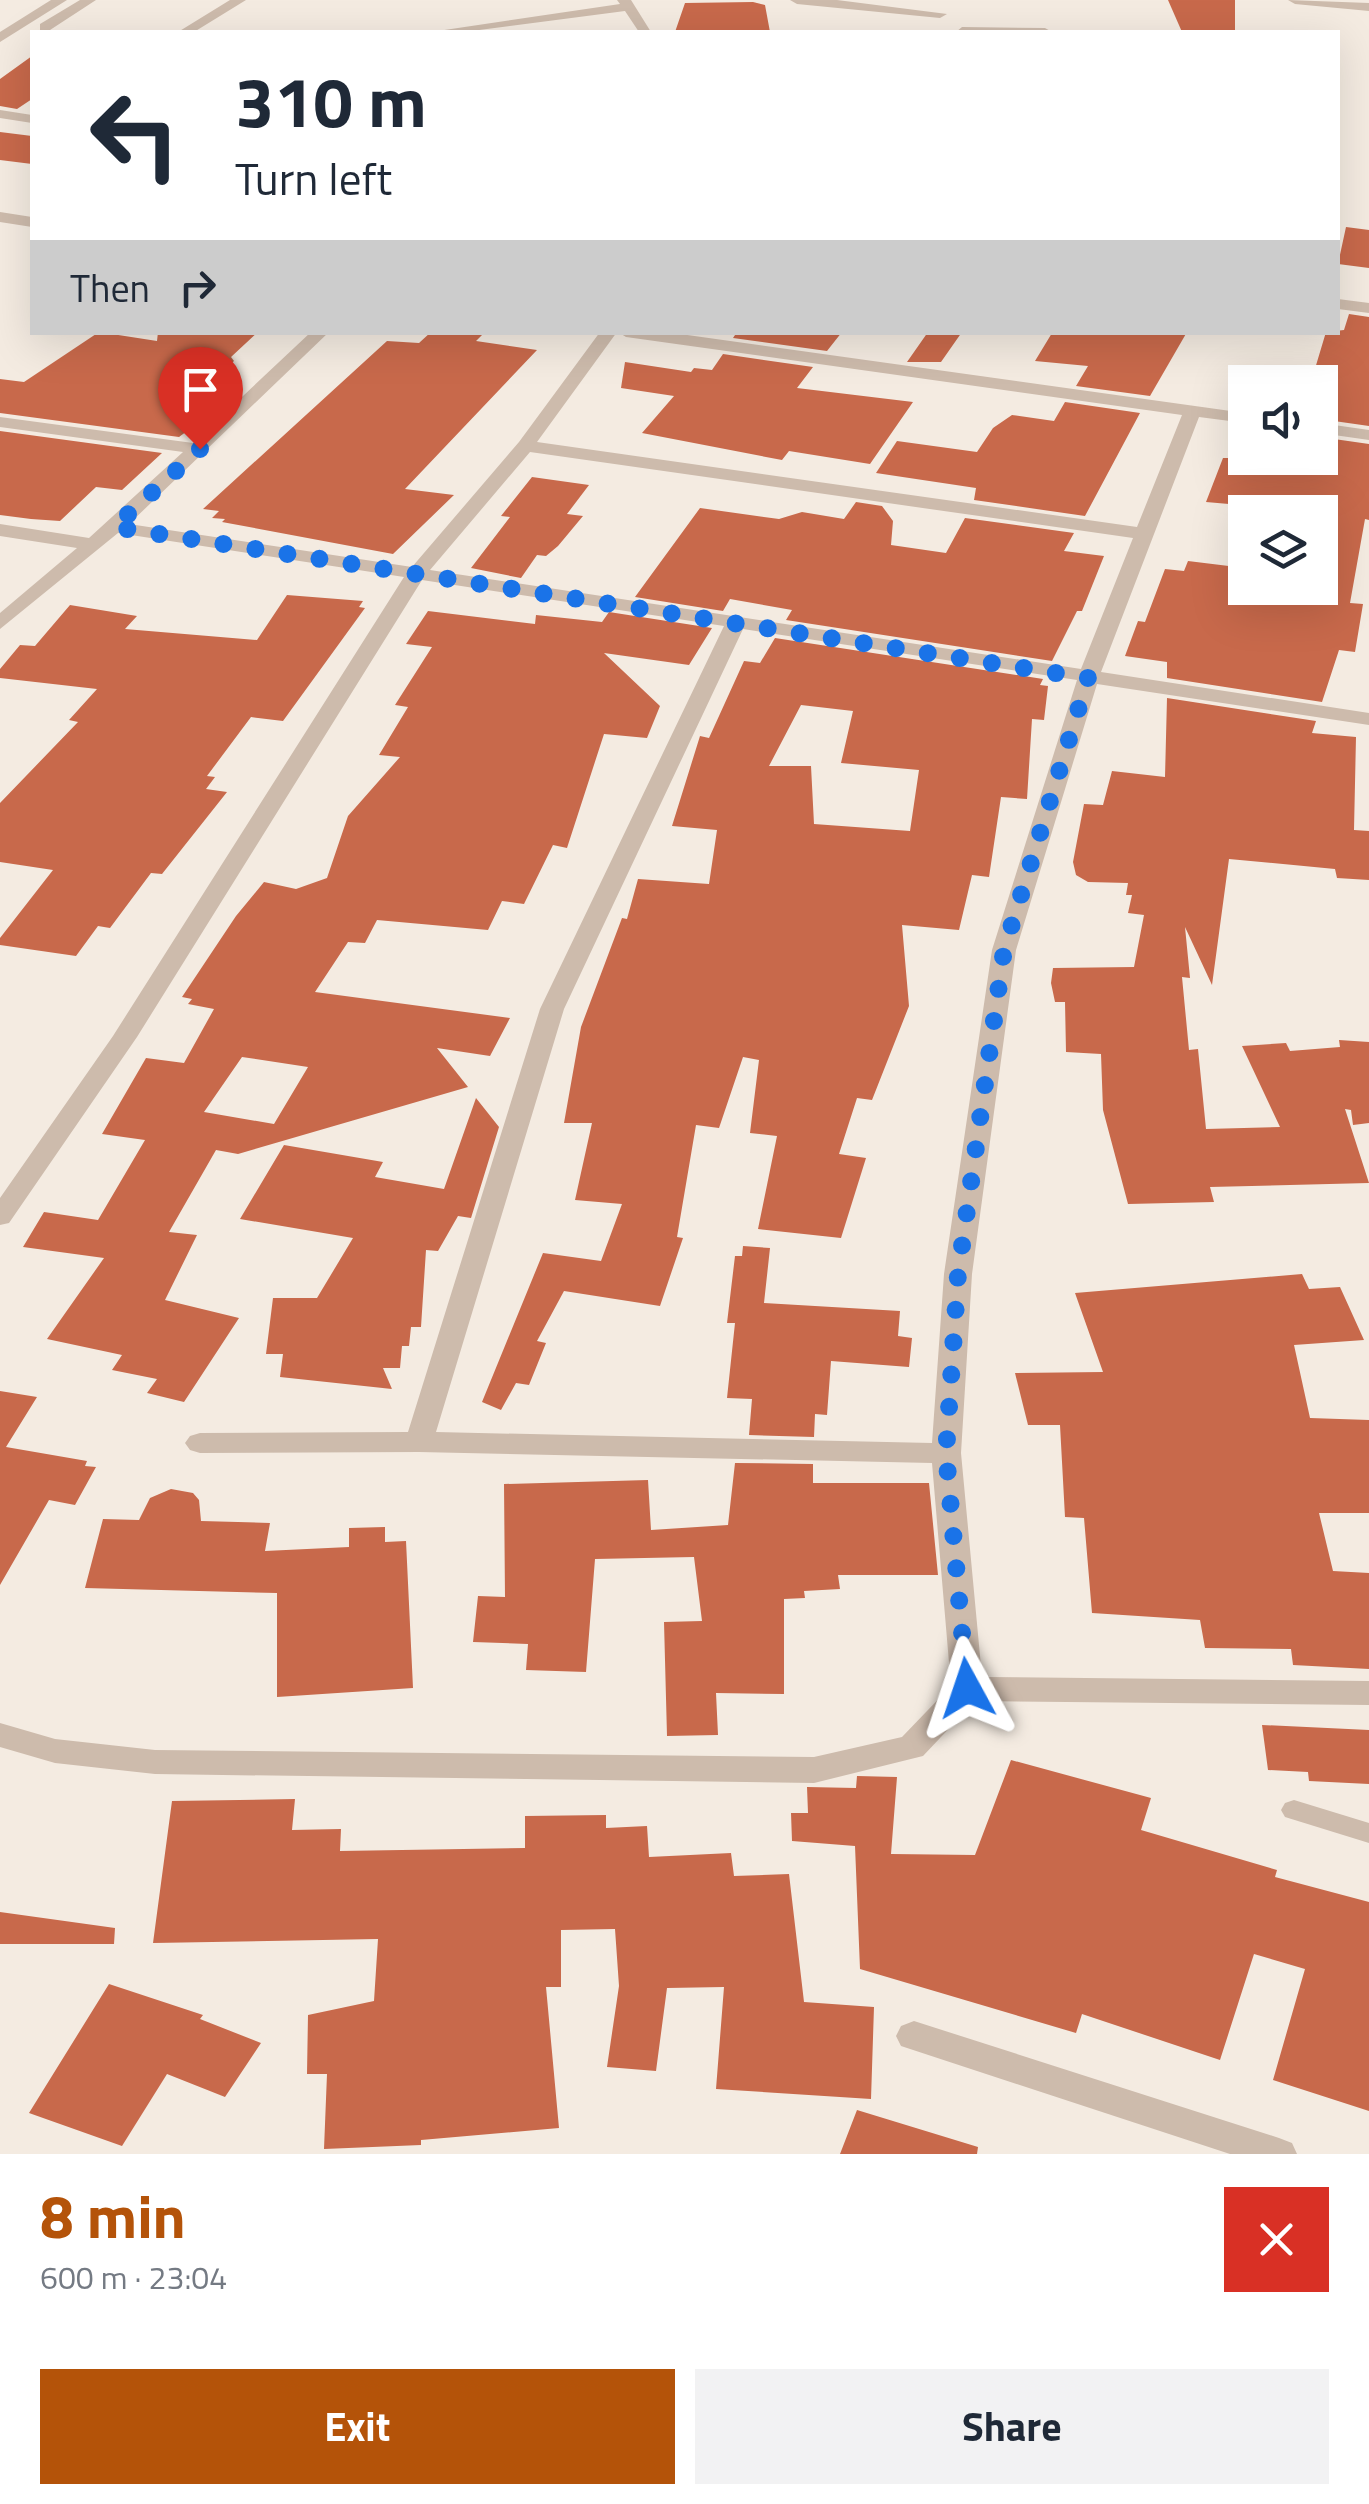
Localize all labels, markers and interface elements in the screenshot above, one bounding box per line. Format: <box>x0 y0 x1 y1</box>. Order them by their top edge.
text: 310 m <box>235 48 427 154</box>
icon: left <box>70 70 200 200</box>
text: Turn left <box>235 144 392 212</box>
text: Then <box>70 259 150 317</box>
icon: right <box>170 260 225 315</box>
pin <box>158 347 243 450</box>
icon: arrive <box>173 362 228 417</box>
map controls <box>1228 365 1338 605</box>
button: sound <box>1228 365 1338 475</box>
button: layers <box>1228 495 1338 605</box>
position arrow <box>915 1636 1019 1740</box>
text: 8 min <box>40 2170 186 2261</box>
button: close <box>1224 2187 1329 2292</box>
text: 600 m · 23:04 <box>40 2253 227 2301</box>
button: Exit <box>40 2369 675 2484</box>
button: Share <box>695 2369 1329 2484</box>

